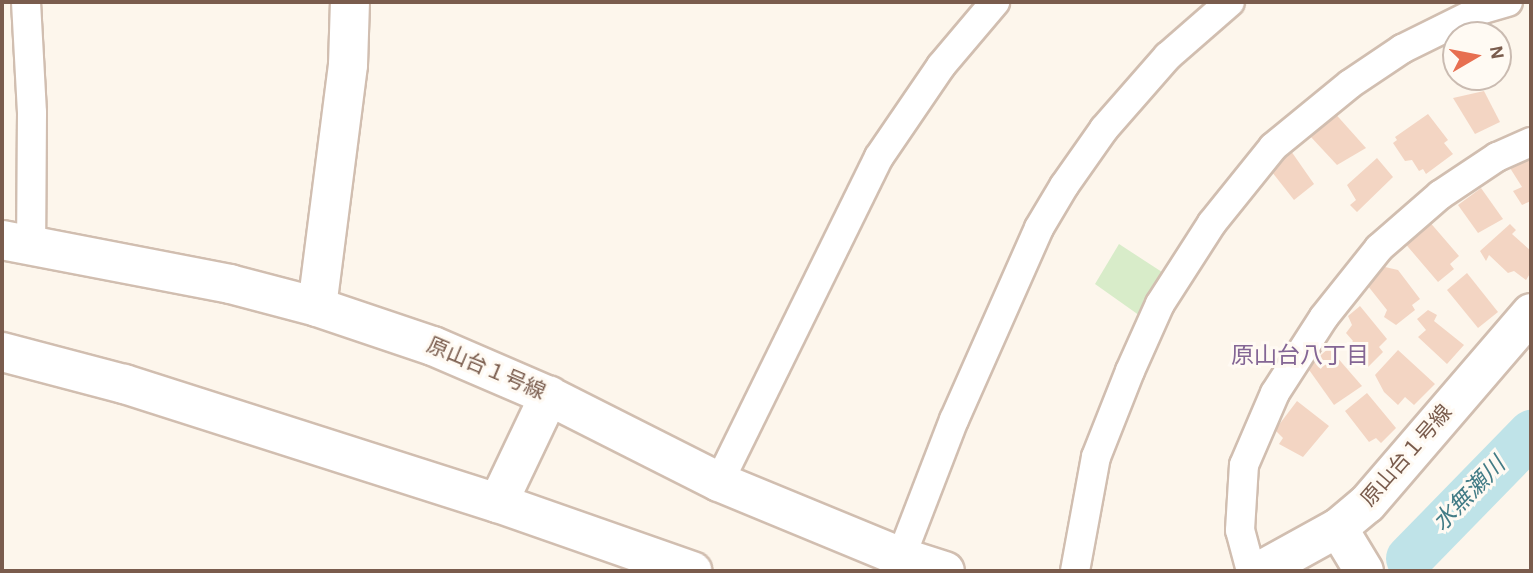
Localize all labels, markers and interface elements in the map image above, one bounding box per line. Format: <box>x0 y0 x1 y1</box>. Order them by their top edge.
north arrow <box>1442 21 1512 91</box>
text: N <box>1486 44 1507 61</box>
street label: 原山台１号線 <box>423 333 549 405</box>
district label: 原山台八丁目 <box>1231 343 1369 371</box>
street label: 原山台１号線 <box>1356 400 1458 512</box>
water label: 水無瀬川 <box>1428 452 1512 538</box>

